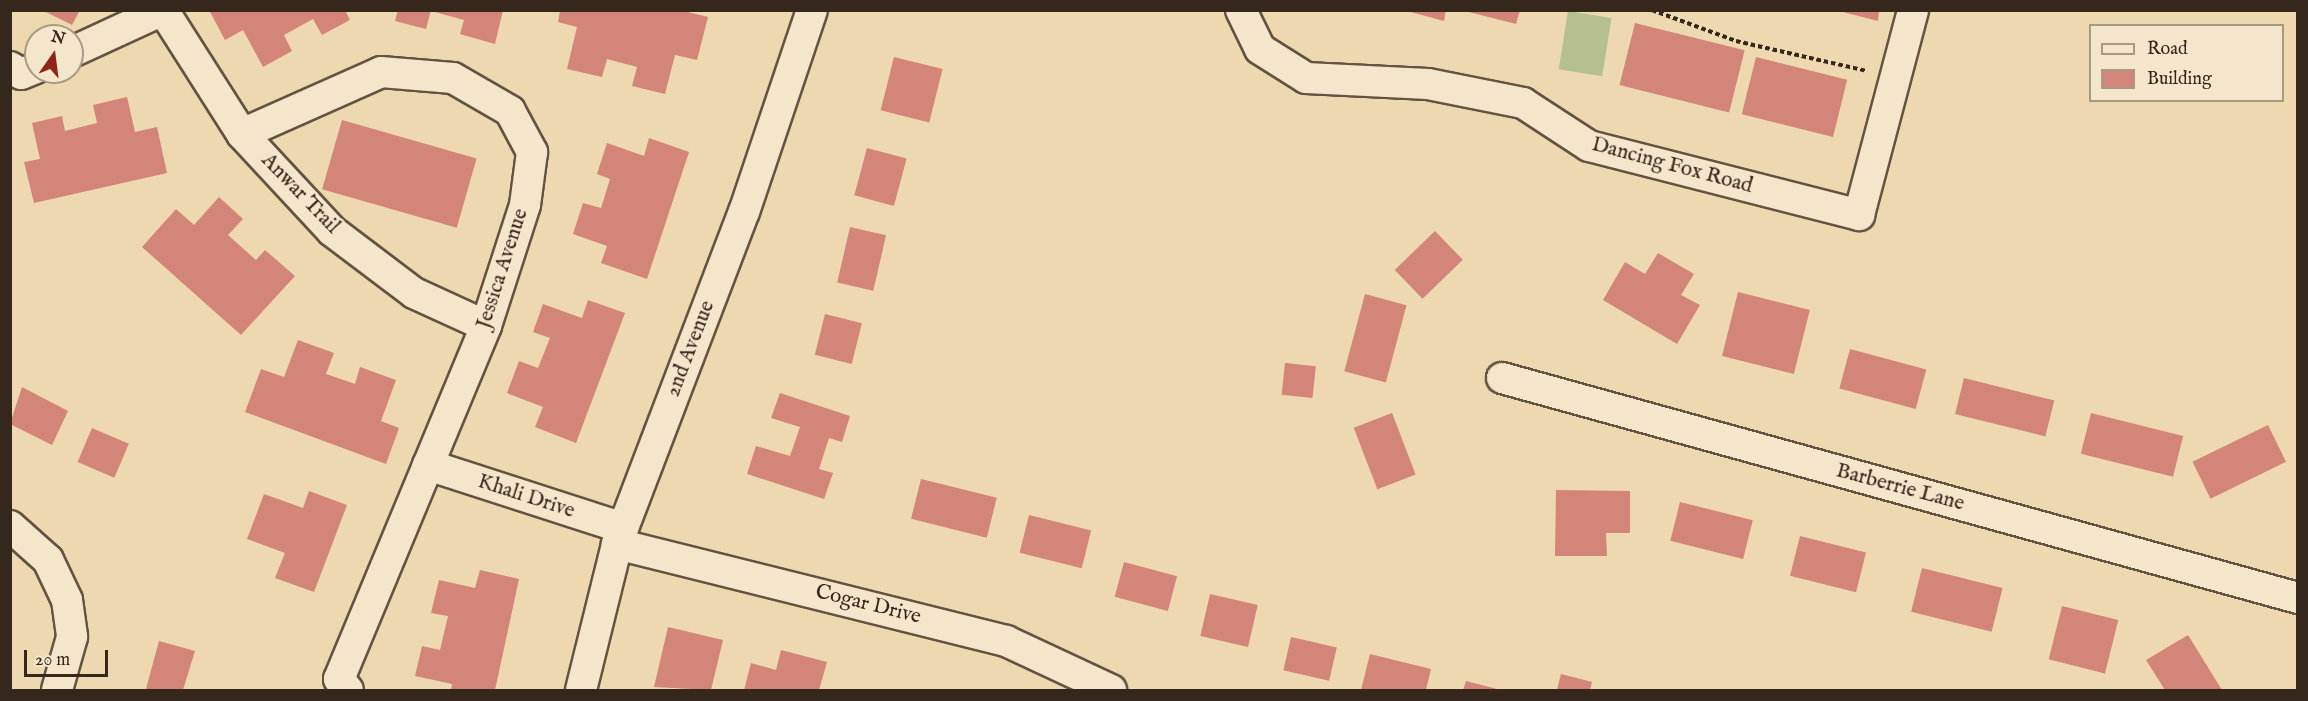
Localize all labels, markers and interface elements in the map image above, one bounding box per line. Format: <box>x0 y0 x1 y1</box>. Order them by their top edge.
north arrow <box>24 24 84 84</box>
legend <box>2089 24 2284 102</box>
text: N <box>49 27 67 50</box>
text: Road <box>2147 38 2188 61</box>
text: Building <box>2147 68 2212 91</box>
street label: Dancing Fox Road <box>1589 132 1755 200</box>
street label: Anwar Trail <box>255 149 345 239</box>
street label: Jessica Avenue <box>472 206 534 332</box>
street label: 2nd Avenue <box>661 297 721 401</box>
street label: Barberrie Lane <box>1833 459 1967 517</box>
street label: Khali Drive <box>474 470 578 524</box>
street label: Cogar Drive <box>813 580 923 630</box>
scale bar <box>27 638 111 676</box>
text: 20 m <box>35 649 70 672</box>

